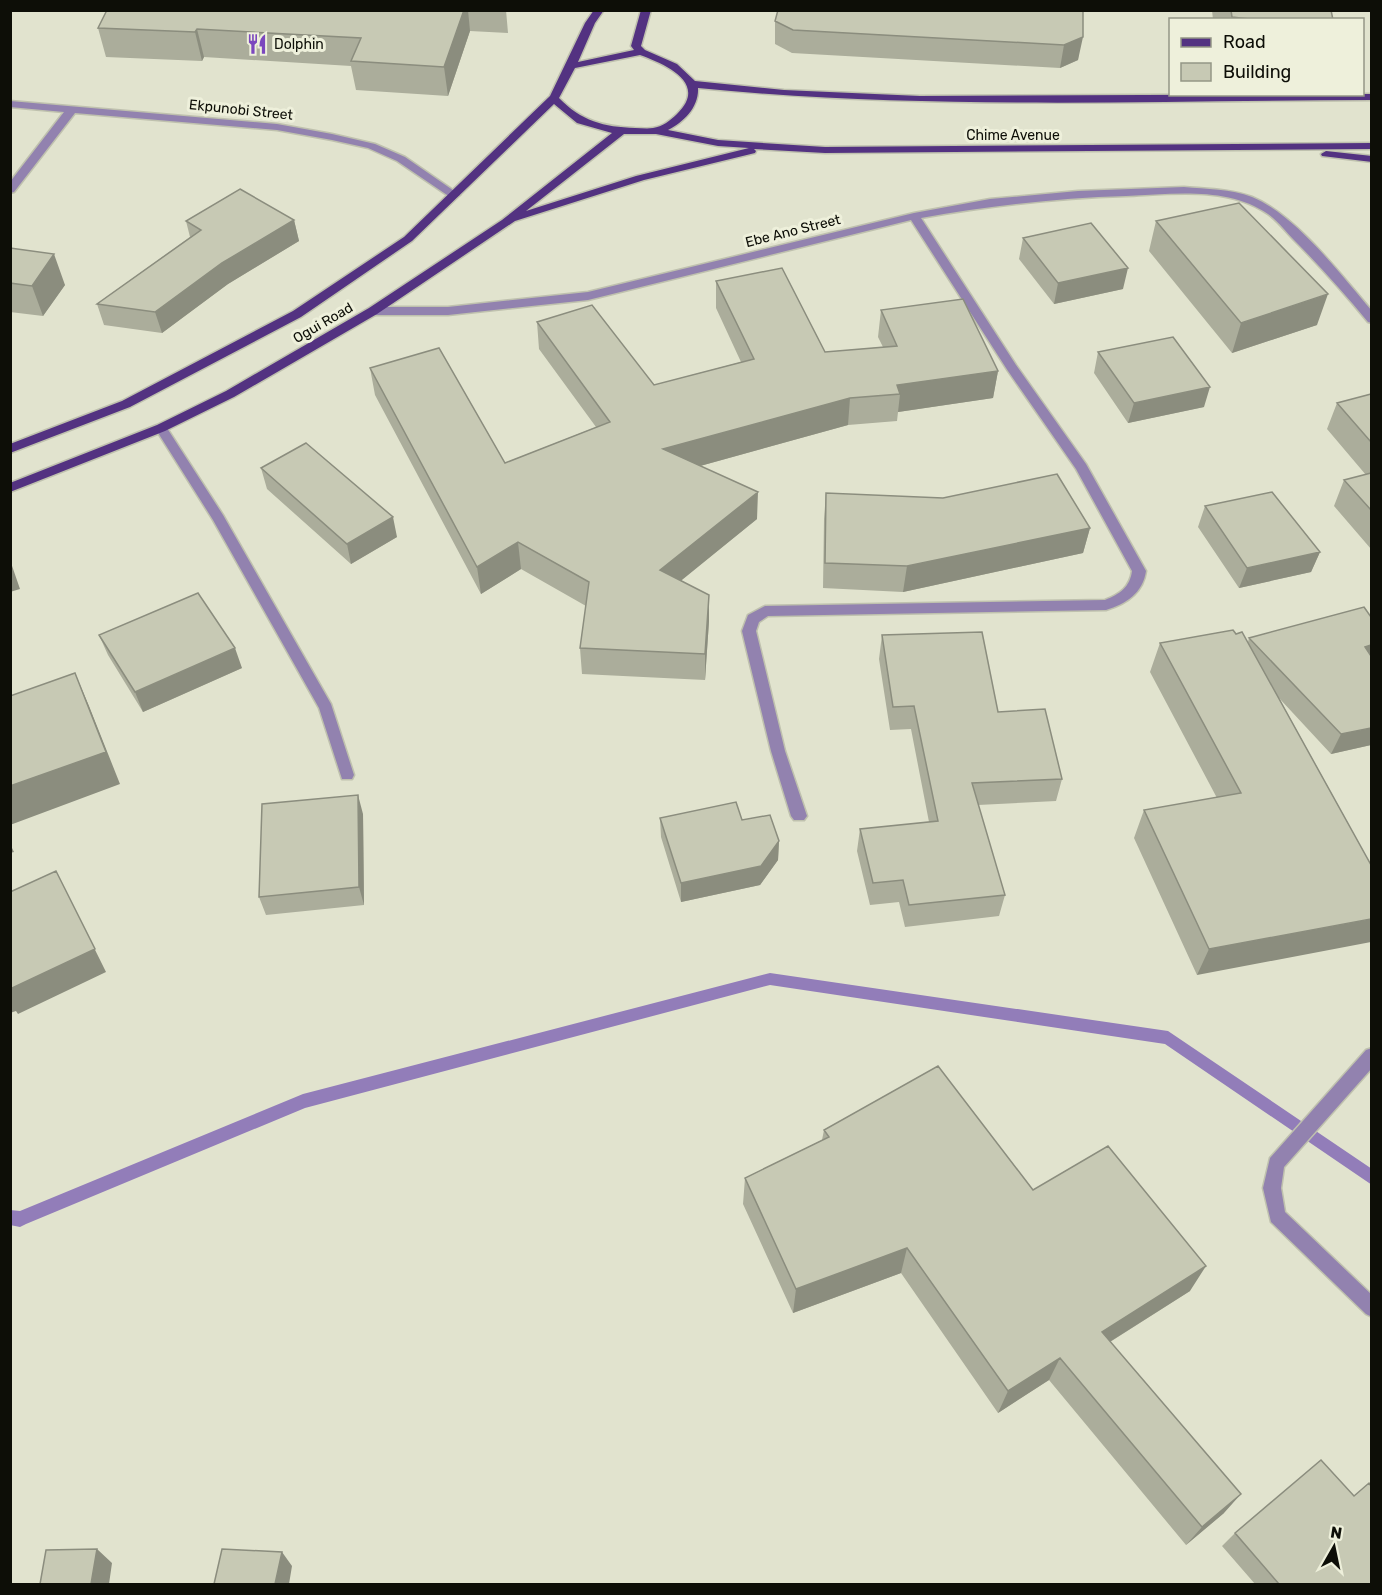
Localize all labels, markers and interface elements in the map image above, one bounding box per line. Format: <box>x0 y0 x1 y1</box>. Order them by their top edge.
legend <box>1169 18 1364 96</box>
text: Road <box>1223 31 1266 53</box>
restaurant icon: Dolphin <box>245 32 269 56</box>
place label: Dolphin <box>274 36 324 53</box>
text: Building <box>1223 61 1291 83</box>
street label: Ekpunobi Street <box>188 96 294 124</box>
street label: Chime Avenue <box>966 127 1060 144</box>
street label: Ebe Ano Street <box>744 211 843 251</box>
street label: Ogui Road <box>290 299 356 347</box>
north arrow <box>1304 1517 1364 1577</box>
text: N <box>1329 1522 1343 1543</box>

